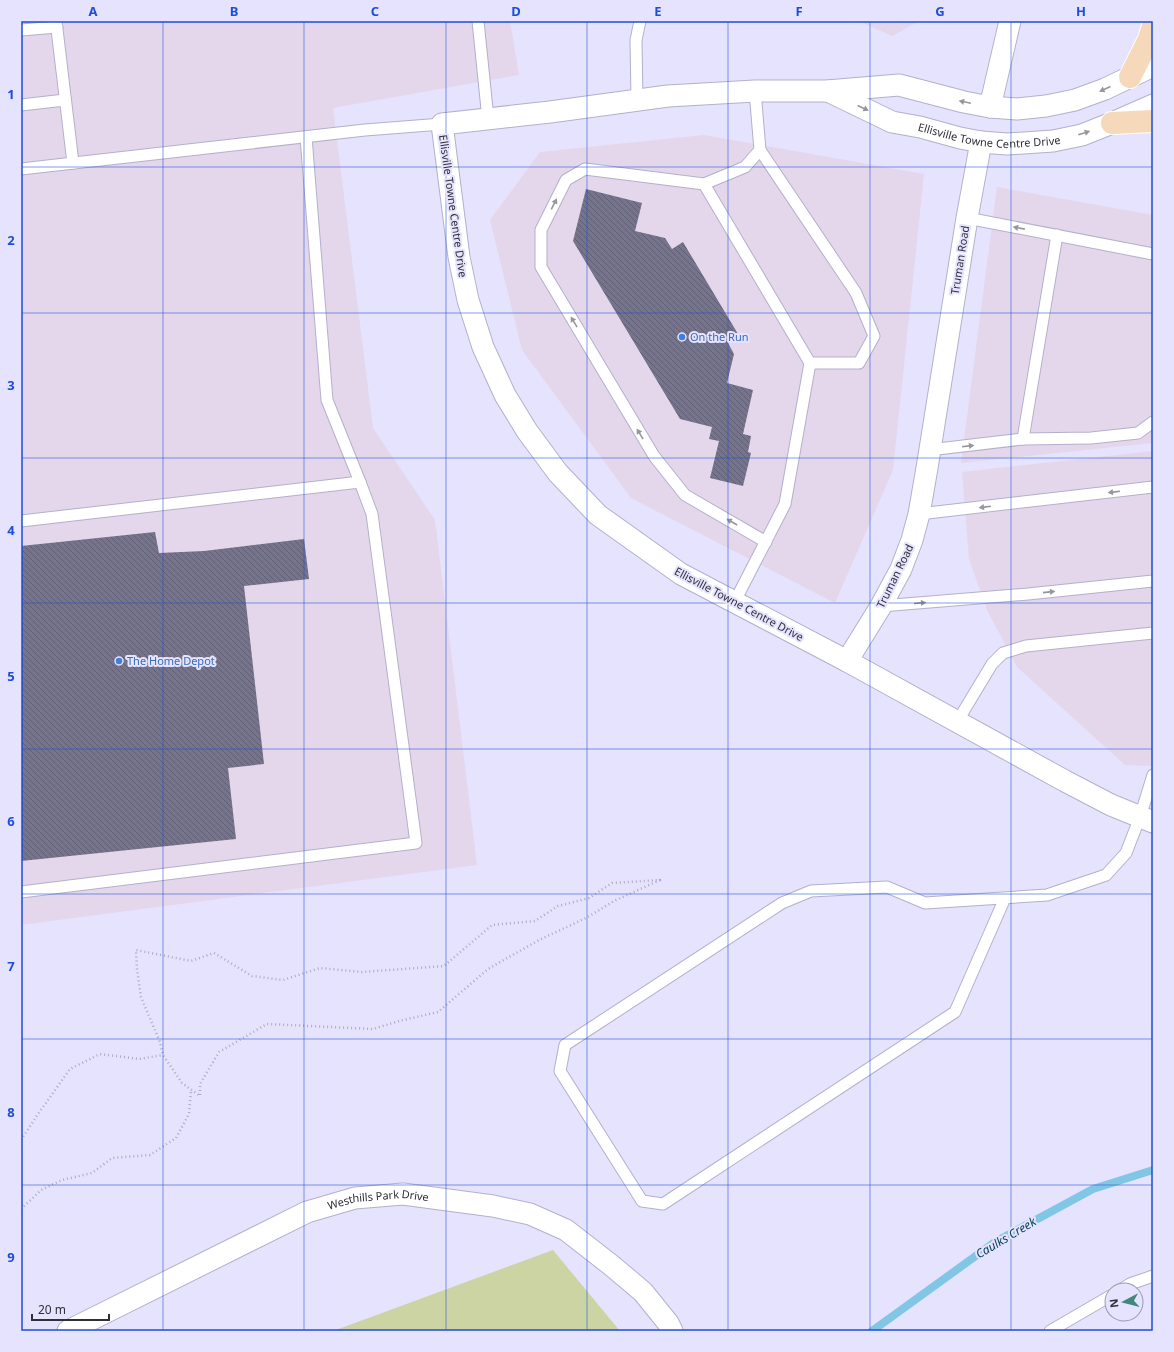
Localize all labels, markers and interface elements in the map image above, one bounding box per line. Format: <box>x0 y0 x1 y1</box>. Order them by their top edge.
text: A <box>89 2 98 20</box>
text: B <box>230 2 238 20</box>
text: C <box>371 2 379 20</box>
text: D <box>511 2 521 20</box>
text: E <box>654 2 662 20</box>
text: F <box>795 2 803 20</box>
text: G <box>935 2 945 20</box>
text: H <box>1076 2 1086 20</box>
text: 1 <box>7 85 15 103</box>
one-way arrow <box>1100 86 1111 92</box>
one-way arrow <box>959 98 971 104</box>
one-way arrow <box>857 105 868 111</box>
street label: Ellisville Towne Centre Drive <box>917 119 1062 151</box>
one-way arrow <box>1078 130 1090 136</box>
street label: Ellisville Towne Centre Drive <box>436 134 471 278</box>
one-way arrow <box>551 198 557 210</box>
street label: Truman Road <box>947 224 972 295</box>
one-way arrow <box>1013 225 1025 231</box>
text: 2 <box>7 231 15 249</box>
one-way arrow <box>570 317 578 327</box>
place label: On the Run <box>690 329 749 344</box>
marker: On the Run <box>677 332 687 342</box>
text: 3 <box>7 376 15 394</box>
one-way arrow <box>637 428 644 440</box>
one-way arrow <box>962 442 974 449</box>
one-way arrow <box>1108 489 1120 495</box>
one-way arrow <box>979 503 991 510</box>
one-way arrow <box>726 519 738 526</box>
text: 4 <box>7 521 15 539</box>
street label: Truman Road <box>873 541 917 610</box>
street label: Ellisville Towne Centre Drive <box>672 563 806 644</box>
one-way arrow <box>1043 588 1056 595</box>
one-way arrow <box>914 599 926 606</box>
place label: The Home Depot <box>127 653 215 668</box>
marker: The Home Depot <box>114 656 124 666</box>
text: 5 <box>7 667 15 685</box>
text: 6 <box>7 812 15 830</box>
text: 7 <box>7 957 15 975</box>
text: 8 <box>7 1103 15 1121</box>
street label: Westhills Park Drive <box>326 1186 430 1213</box>
water label: Caulks Creek <box>972 1212 1040 1262</box>
text: 9 <box>7 1248 15 1266</box>
north arrow <box>1104 1282 1144 1322</box>
scale bar <box>32 1296 109 1322</box>
text: N <box>1106 1298 1122 1309</box>
text: 20 m <box>38 1301 66 1318</box>

